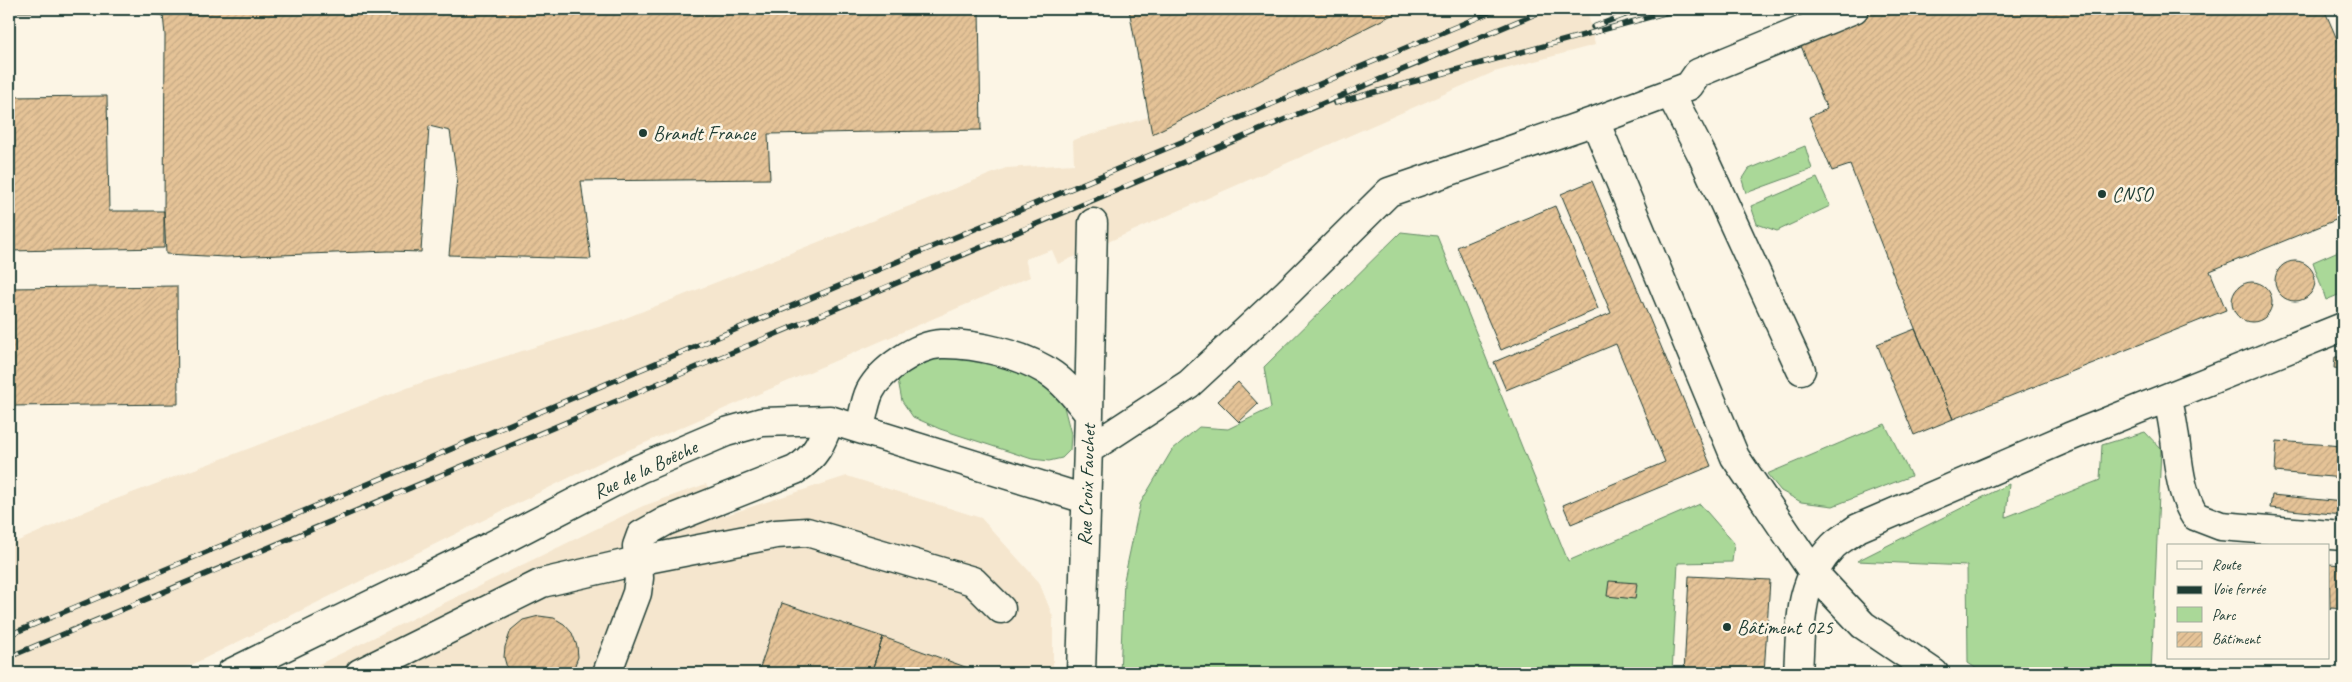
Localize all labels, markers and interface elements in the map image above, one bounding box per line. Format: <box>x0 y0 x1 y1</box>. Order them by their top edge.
place label: Brandt France <box>653 121 757 146</box>
marker: Brandt France <box>637 127 649 139</box>
place label: CNSO <box>2112 182 2154 207</box>
marker: CNSO <box>2096 188 2108 200</box>
street label: Rue Croix Fauchet <box>1072 421 1101 546</box>
street label: Rue de la Boëche <box>589 434 702 504</box>
legend <box>2167 544 2330 660</box>
text: Route <box>2212 556 2242 575</box>
text: Voie ferrée <box>2212 580 2266 599</box>
text: Parc <box>2212 606 2236 625</box>
place label: Bâtiment 025 <box>1737 615 1834 640</box>
marker: Bâtiment 025 <box>1721 621 1733 633</box>
text: Bâtiment <box>2212 630 2262 649</box>

